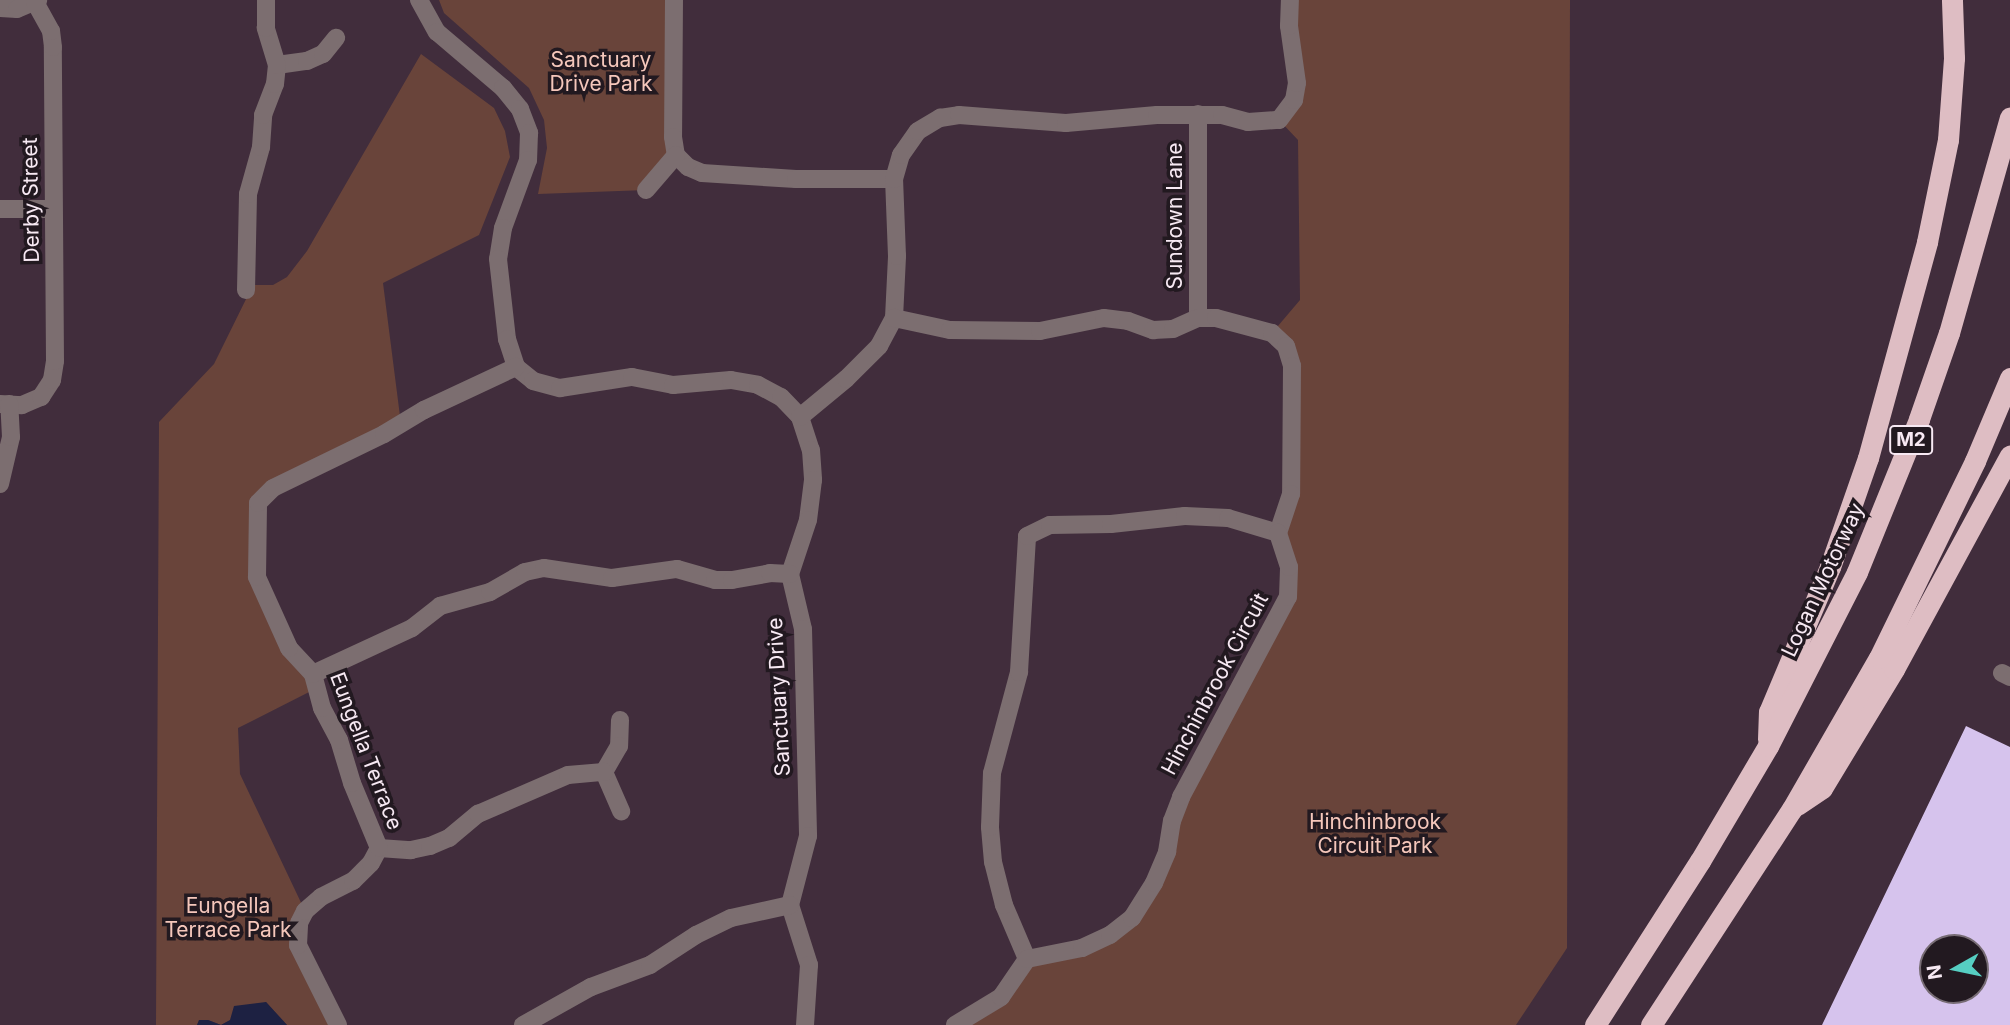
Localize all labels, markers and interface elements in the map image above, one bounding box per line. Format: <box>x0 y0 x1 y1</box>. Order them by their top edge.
park label: Sanctuary Drive Park <box>550 47 652 97</box>
street label: Derby Street <box>17 137 45 263</box>
street label: Sundown Lane <box>1162 142 1188 290</box>
road number: M2 <box>1888 424 1934 456</box>
street label: Logan Motorway <box>1776 499 1870 661</box>
street label: Hinchinbrook Circuit <box>1156 589 1274 779</box>
street label: Sanctuary Drive <box>762 617 796 777</box>
street label: Eungella Terrace <box>324 669 408 833</box>
park label: Hinchinbrook Circuit Park <box>1309 809 1441 859</box>
park label: Eungella Terrace Park <box>164 893 292 943</box>
north arrow <box>1919 934 1989 1004</box>
text: N <box>1922 963 1947 981</box>

